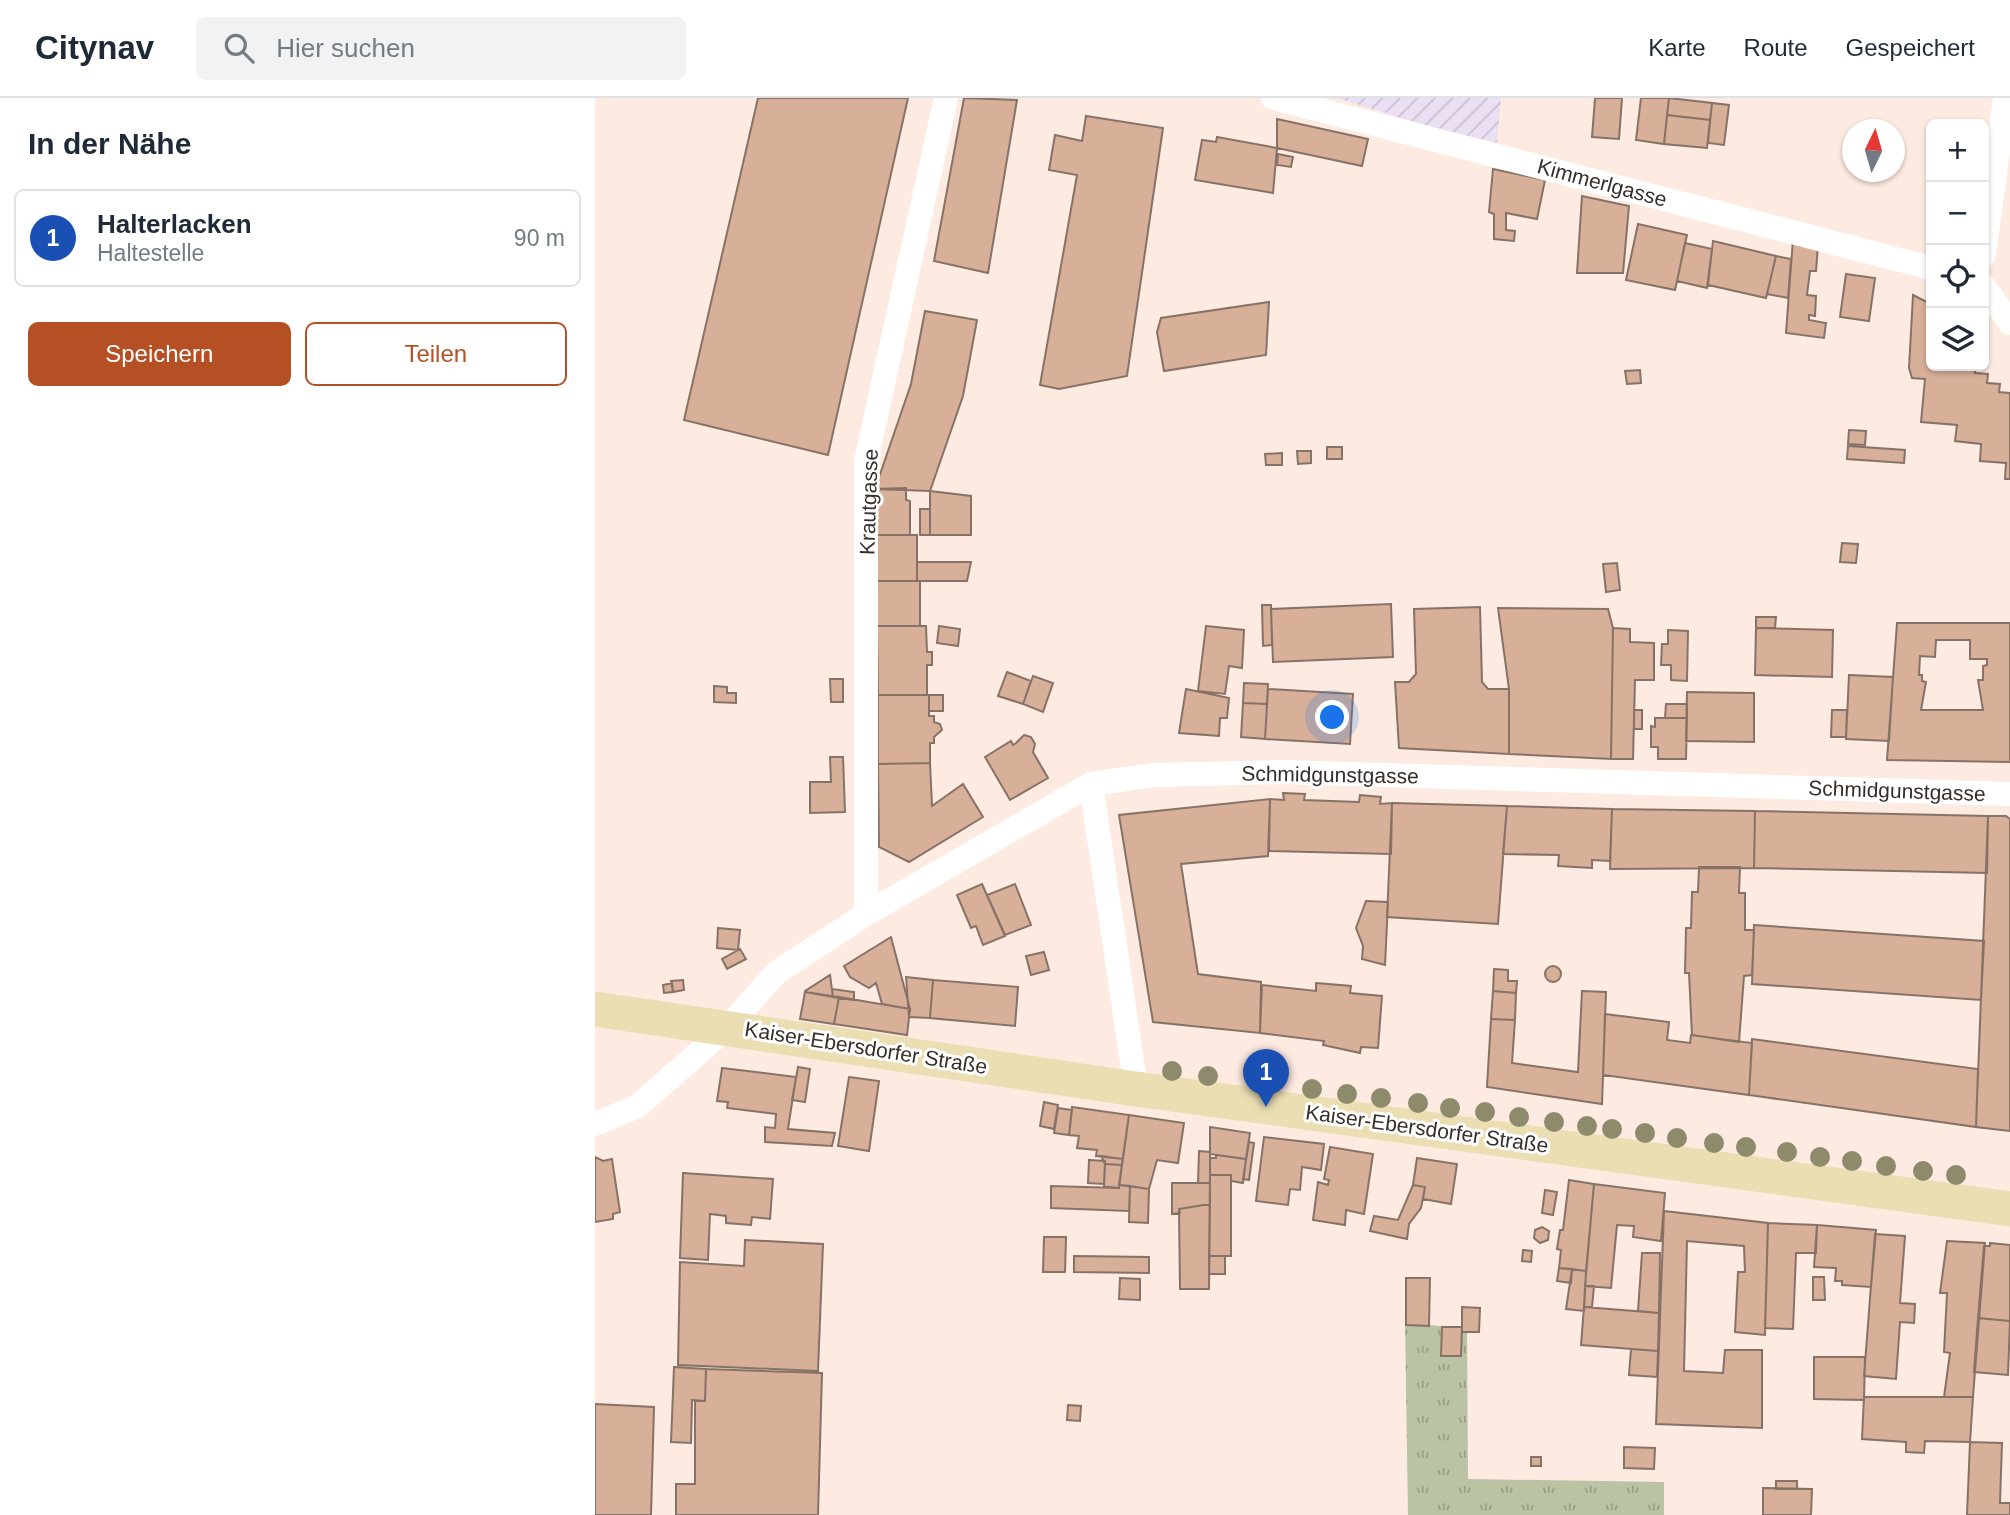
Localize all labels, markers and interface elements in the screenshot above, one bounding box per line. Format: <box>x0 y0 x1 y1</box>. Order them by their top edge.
search box <box>196 17 686 80</box>
text: Citynav <box>35 29 154 66</box>
icon: search <box>220 29 258 67</box>
text: Hier suchen <box>276 33 415 63</box>
text: Karte <box>1648 34 1706 61</box>
text: Route <box>1744 34 1808 61</box>
text: Gespeichert <box>1846 34 1975 61</box>
north arrow <box>1842 119 1905 182</box>
map controls <box>1926 119 1989 371</box>
button: + <box>1926 119 1989 182</box>
text: In der Nähe <box>28 127 191 160</box>
street label: Kimmerlgasse <box>1535 154 1669 211</box>
button: − <box>1926 182 1989 245</box>
text: Halterlacken <box>97 209 252 239</box>
text: 1 <box>47 225 59 251</box>
text: 90 m <box>514 225 565 251</box>
text: Haltestelle <box>97 240 204 266</box>
button: locate <box>1926 245 1989 308</box>
button: layers <box>1926 308 1989 371</box>
button: Speichern <box>28 322 291 386</box>
button: Teilen <box>305 322 567 386</box>
street label: Krautgasse <box>855 448 882 555</box>
your location <box>1315 700 1349 734</box>
street label: Schmidgunstgasse <box>1241 761 1419 788</box>
street label: Schmidgunstgasse <box>1808 776 1986 805</box>
street label: Kaiser-Ebersdorfer Straße <box>743 1017 989 1078</box>
pin: 1 <box>1243 1049 1289 1107</box>
street label: Kaiser-Ebersdorfer Straße <box>1304 1100 1550 1157</box>

